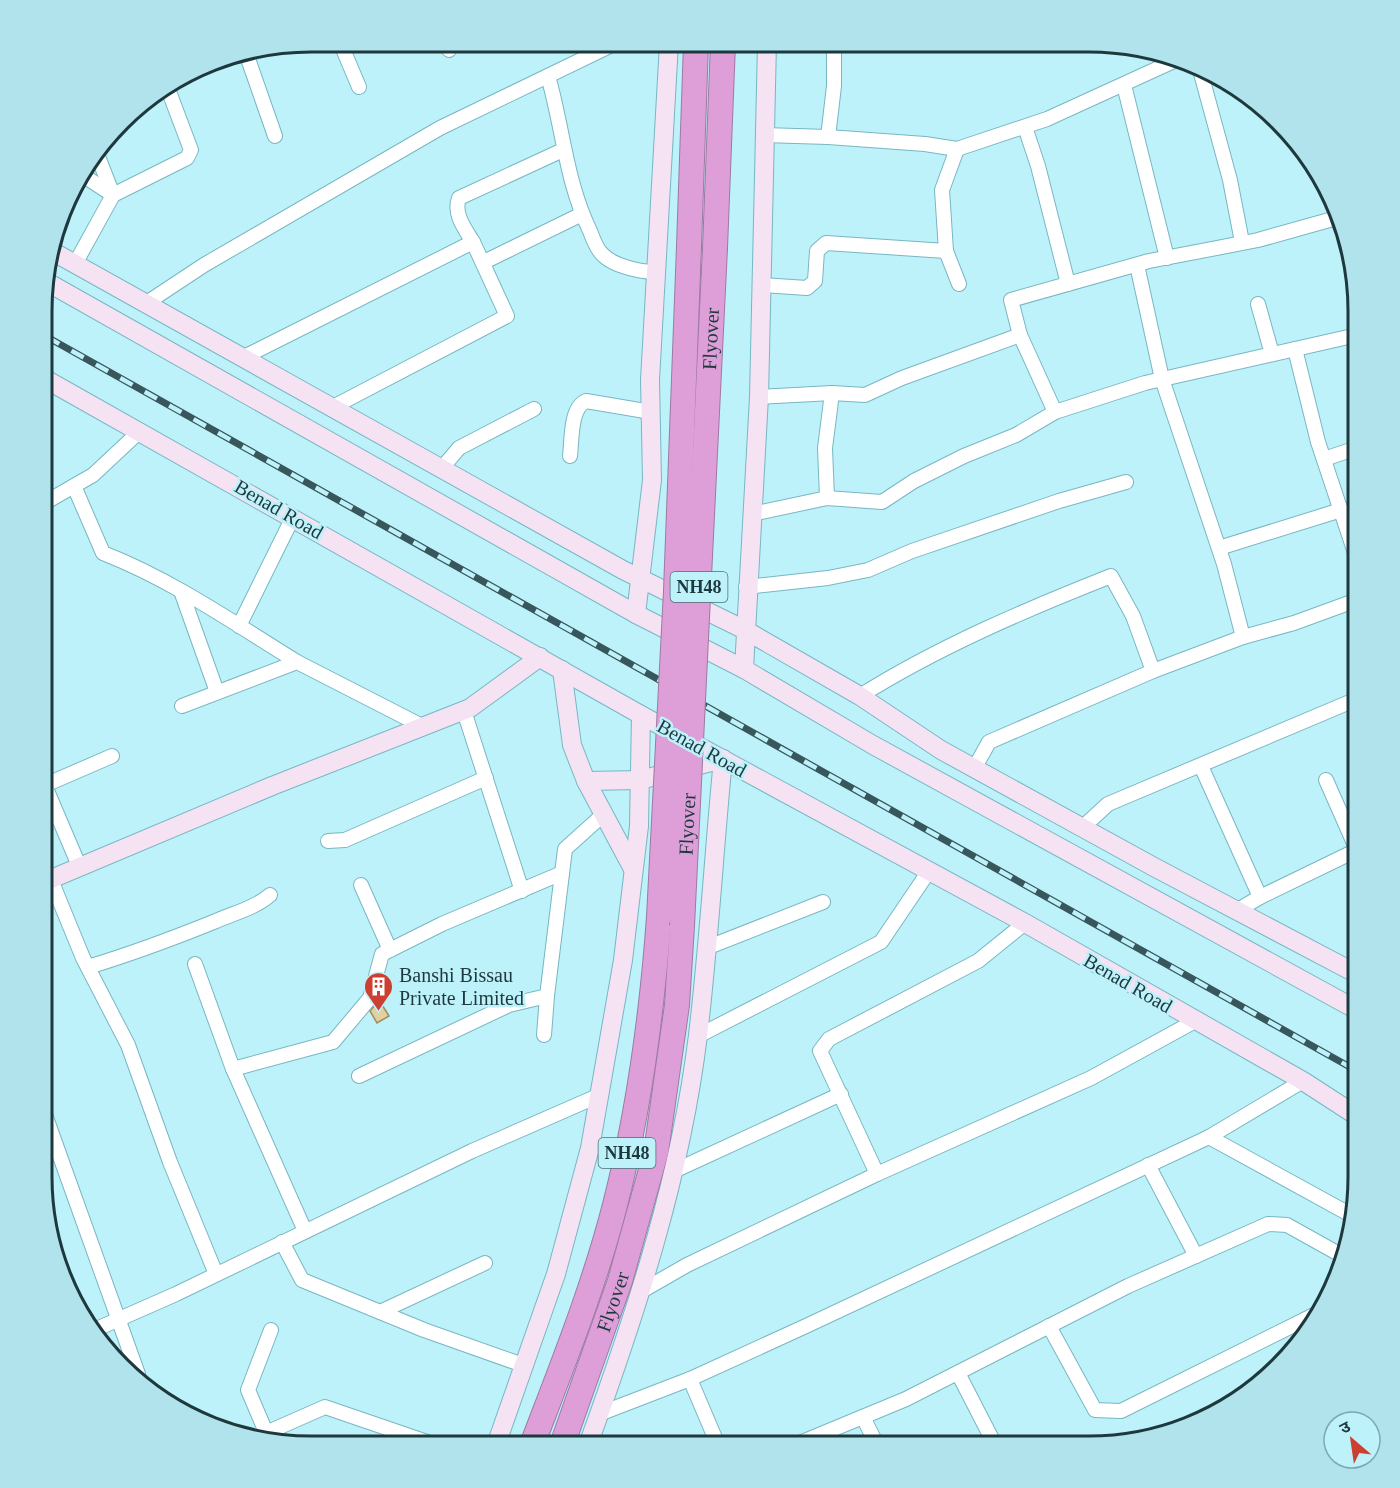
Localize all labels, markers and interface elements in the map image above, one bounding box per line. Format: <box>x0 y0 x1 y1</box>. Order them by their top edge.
street label: Flyover <box>698 307 723 370</box>
street label: Benad Road <box>231 475 327 543</box>
road number: NH48 <box>670 572 728 602</box>
street label: Benad Road <box>654 715 750 781</box>
street label: Flyover <box>674 792 699 856</box>
street label: Benad Road <box>1080 949 1176 1017</box>
place label: Banshi Bissau Private Limited <box>399 964 524 1009</box>
building icon: Banshi Bissau Private Limited <box>362 970 394 1012</box>
road number: NH48 <box>598 1138 656 1168</box>
street label: Flyover <box>592 1269 633 1335</box>
north arrow <box>1322 1410 1382 1470</box>
text: उ <box>1337 1417 1354 1437</box>

